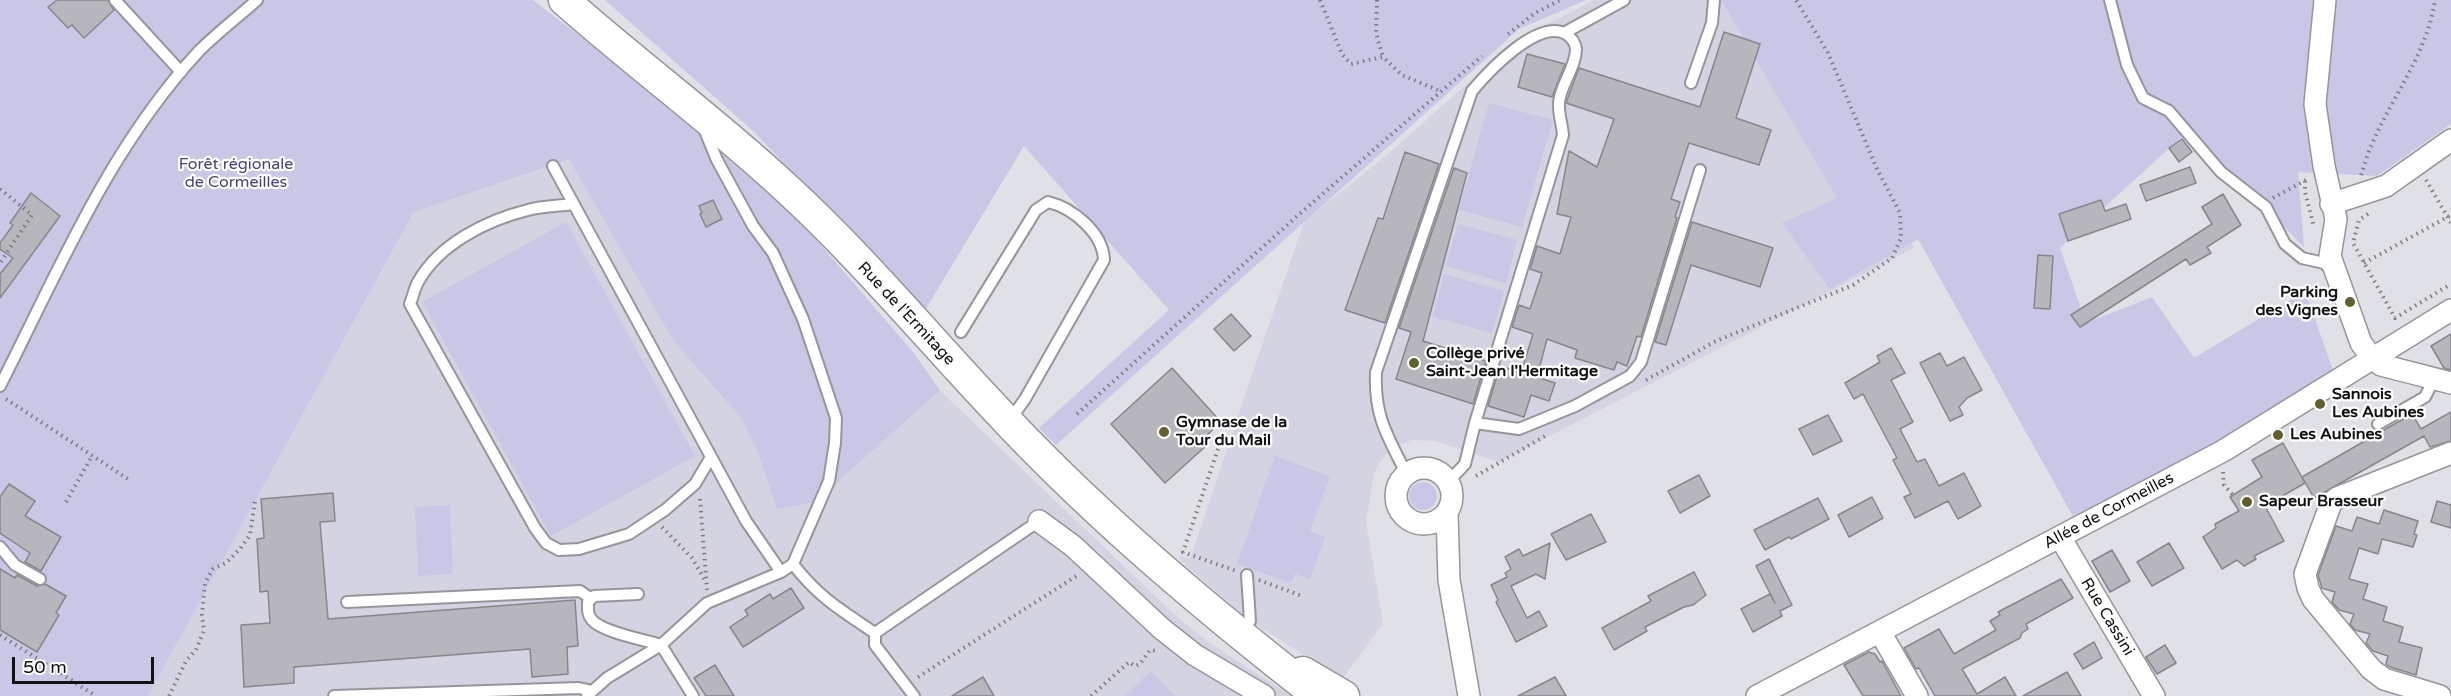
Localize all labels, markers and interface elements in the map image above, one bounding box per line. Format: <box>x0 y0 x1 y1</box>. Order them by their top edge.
park label: Forêt régionale de Cormeilles <box>179 155 293 193</box>
street label: Rue de l'Ermitage <box>853 258 959 370</box>
place label: Parking des Vignes <box>2256 283 2338 321</box>
marker: Parking des Vignes <box>2343 295 2357 309</box>
place label: Collège privé Saint-Jean l'Hermitage <box>1426 344 1598 382</box>
marker: Collège privé Saint-Jean l'Hermitage <box>1407 356 1421 370</box>
place label: Sannois Les Aubines <box>2332 385 2424 423</box>
marker: Sannois Les Aubines <box>2313 397 2327 411</box>
place label: Gymnase de la Tour du Mail <box>1176 413 1287 451</box>
marker: Gymnase de la Tour du Mail <box>1157 425 1171 439</box>
place label: Les Aubines <box>2290 425 2382 445</box>
marker: Les Aubines <box>2271 428 2285 442</box>
street label: Allée de Cormeilles <box>2041 469 2177 553</box>
place label: Sapeur Brasseur <box>2259 492 2383 512</box>
marker: Sapeur Brasseur <box>2240 495 2254 509</box>
street label: Rue Cassini <box>2076 575 2138 659</box>
scale bar <box>15 645 158 683</box>
text: 50 m <box>23 656 67 678</box>

